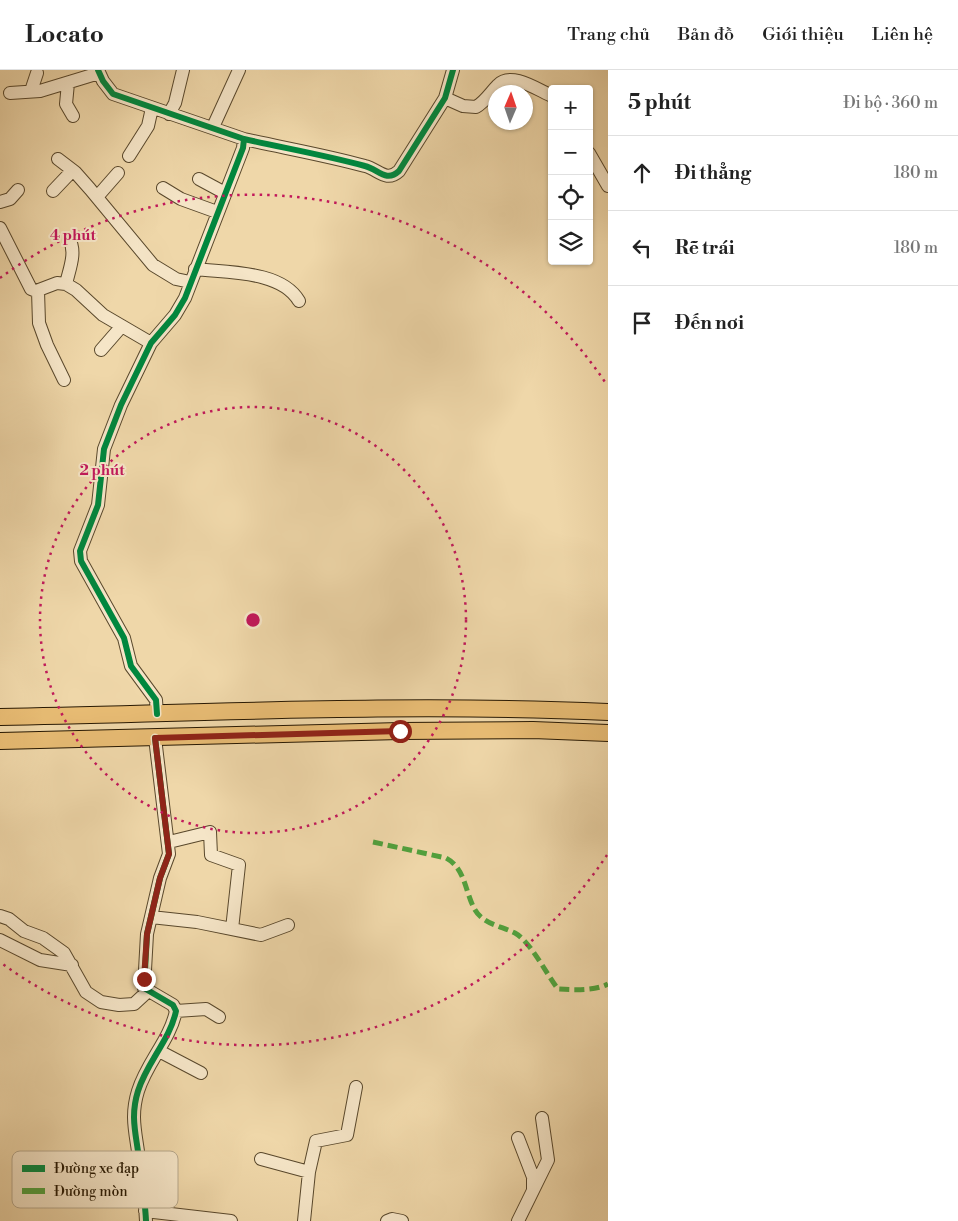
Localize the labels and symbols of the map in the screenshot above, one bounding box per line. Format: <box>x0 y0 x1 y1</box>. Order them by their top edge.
north arrow <box>488 85 533 130</box>
text: 4 phút <box>50 226 97 245</box>
text: 2 phút <box>79 461 125 480</box>
centre of rings <box>244 611 262 629</box>
route start <box>389 720 412 743</box>
route end <box>133 968 156 991</box>
legend <box>12 1151 178 1208</box>
text: Đường xe đạp <box>54 1160 139 1178</box>
text: Đường mòn <box>54 1183 128 1201</box>

